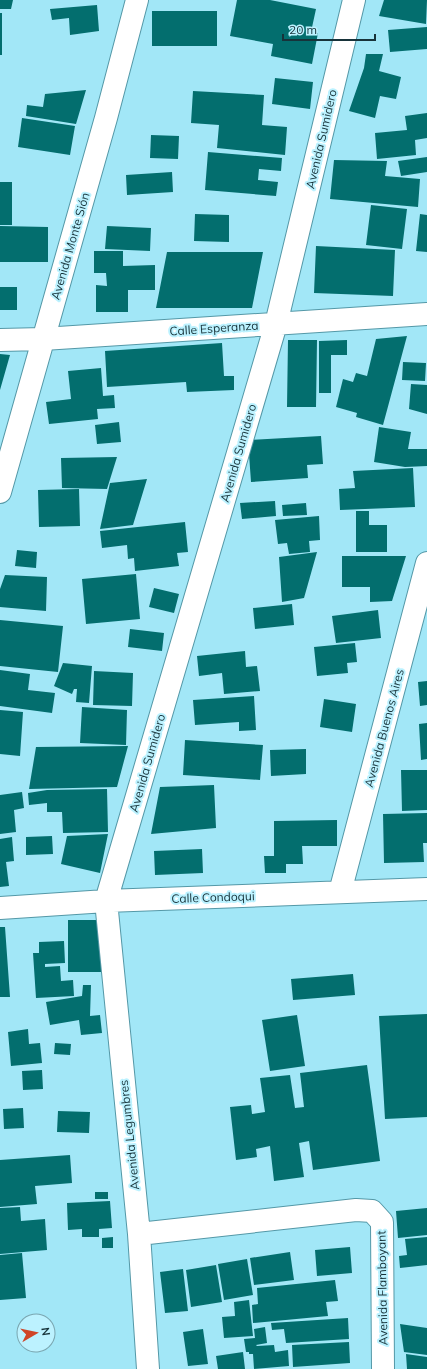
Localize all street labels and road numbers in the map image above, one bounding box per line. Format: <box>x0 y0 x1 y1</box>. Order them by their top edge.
street label: Avenida Sumidero <box>302 88 340 190</box>
street label: Avenida Monte Sión <box>48 191 92 301</box>
street label: Calle Esperanza <box>169 317 259 339</box>
street label: Avenida Sumidero <box>217 402 259 504</box>
street label: Avenida Buenos Aires <box>361 667 407 789</box>
street label: Avenida Sumidero <box>126 712 168 814</box>
street label: Calle Condoqui <box>171 888 255 906</box>
street label: Avenida Legumbres <box>116 1079 142 1191</box>
street label: Avenida Flamboyant <box>373 1231 391 1345</box>

